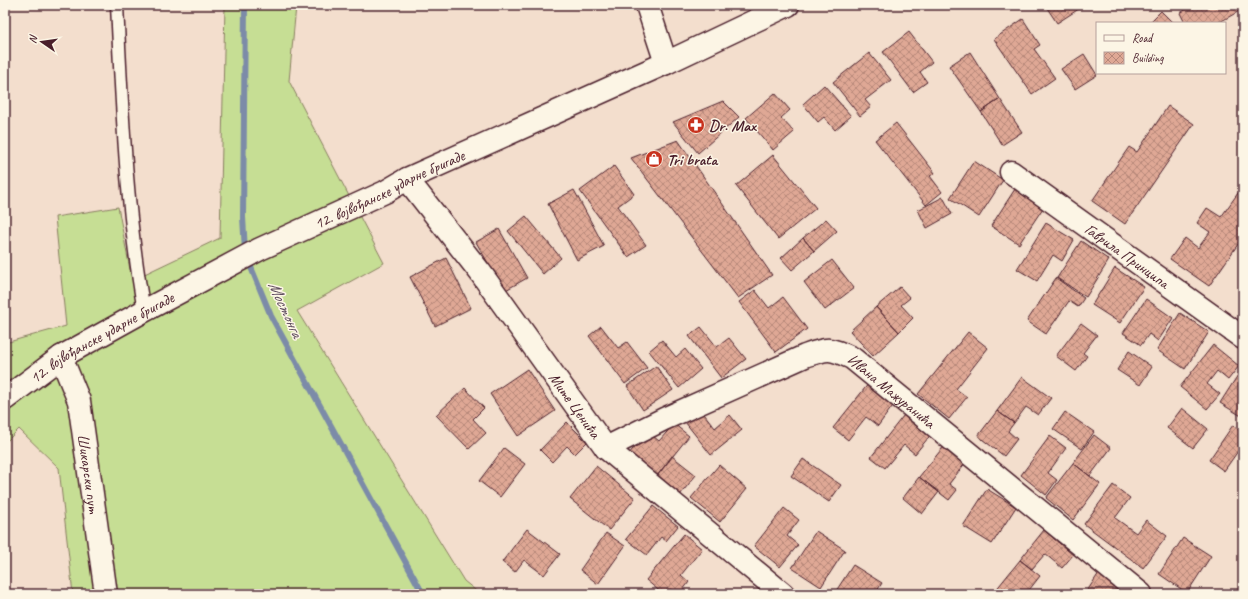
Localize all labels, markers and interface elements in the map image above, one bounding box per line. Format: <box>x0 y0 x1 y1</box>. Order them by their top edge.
north arrow <box>22 22 62 62</box>
legend <box>1096 22 1226 74</box>
text: Road <box>1132 30 1154 46</box>
text: N <box>25 33 40 45</box>
text: Building <box>1132 50 1164 66</box>
pharmacy icon: Dr. Max <box>686 115 706 135</box>
place label: Dr. Max <box>709 116 757 136</box>
street label: 12. војвођанске ударне бригаде <box>311 145 469 234</box>
shop icon: Tri brata <box>644 149 664 169</box>
place label: Tri brata <box>667 150 719 170</box>
street label: Гаврила Принципа <box>1081 219 1174 294</box>
water label: Мостонга <box>263 278 308 342</box>
street label: 12. војвођанске ударне бригаде <box>26 287 179 388</box>
street label: Ивана Мажуранића <box>843 349 940 434</box>
street label: Мите Ценића <box>544 369 605 443</box>
street label: Шикарски пут <box>73 433 104 516</box>

